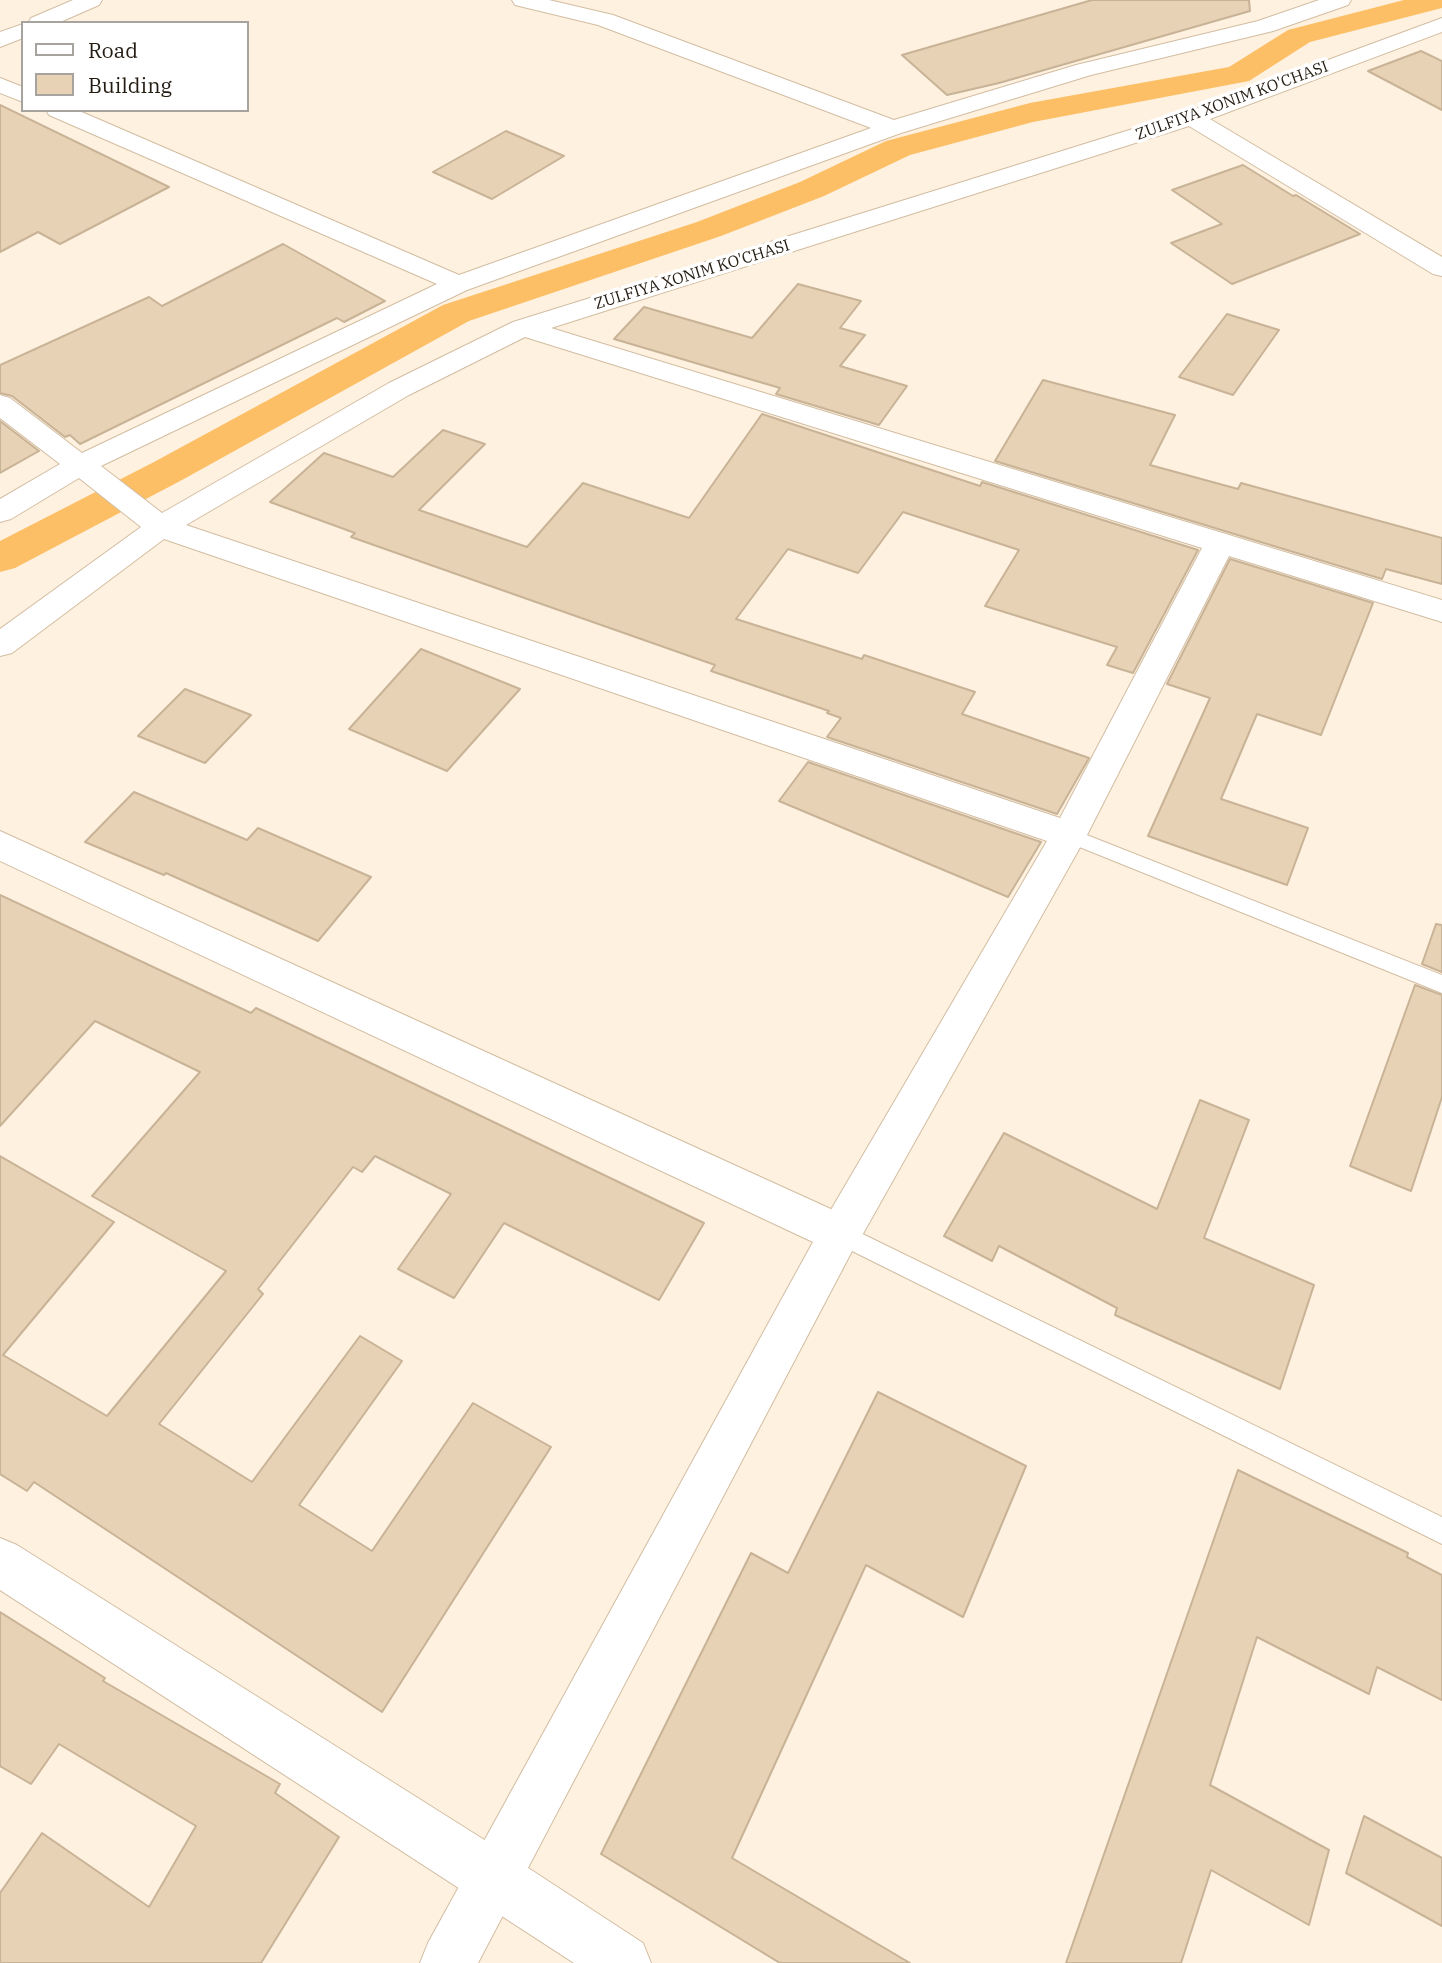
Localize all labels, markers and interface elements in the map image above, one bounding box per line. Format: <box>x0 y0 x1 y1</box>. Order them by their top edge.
legend <box>21 21 248 112</box>
text: Road <box>88 36 138 64</box>
street label: ZULFIYA XONIM KO'CHASI <box>1133 57 1331 145</box>
text: Building <box>88 71 172 99</box>
street label: ZULFIYA XONIM KO'CHASI <box>592 236 792 314</box>

